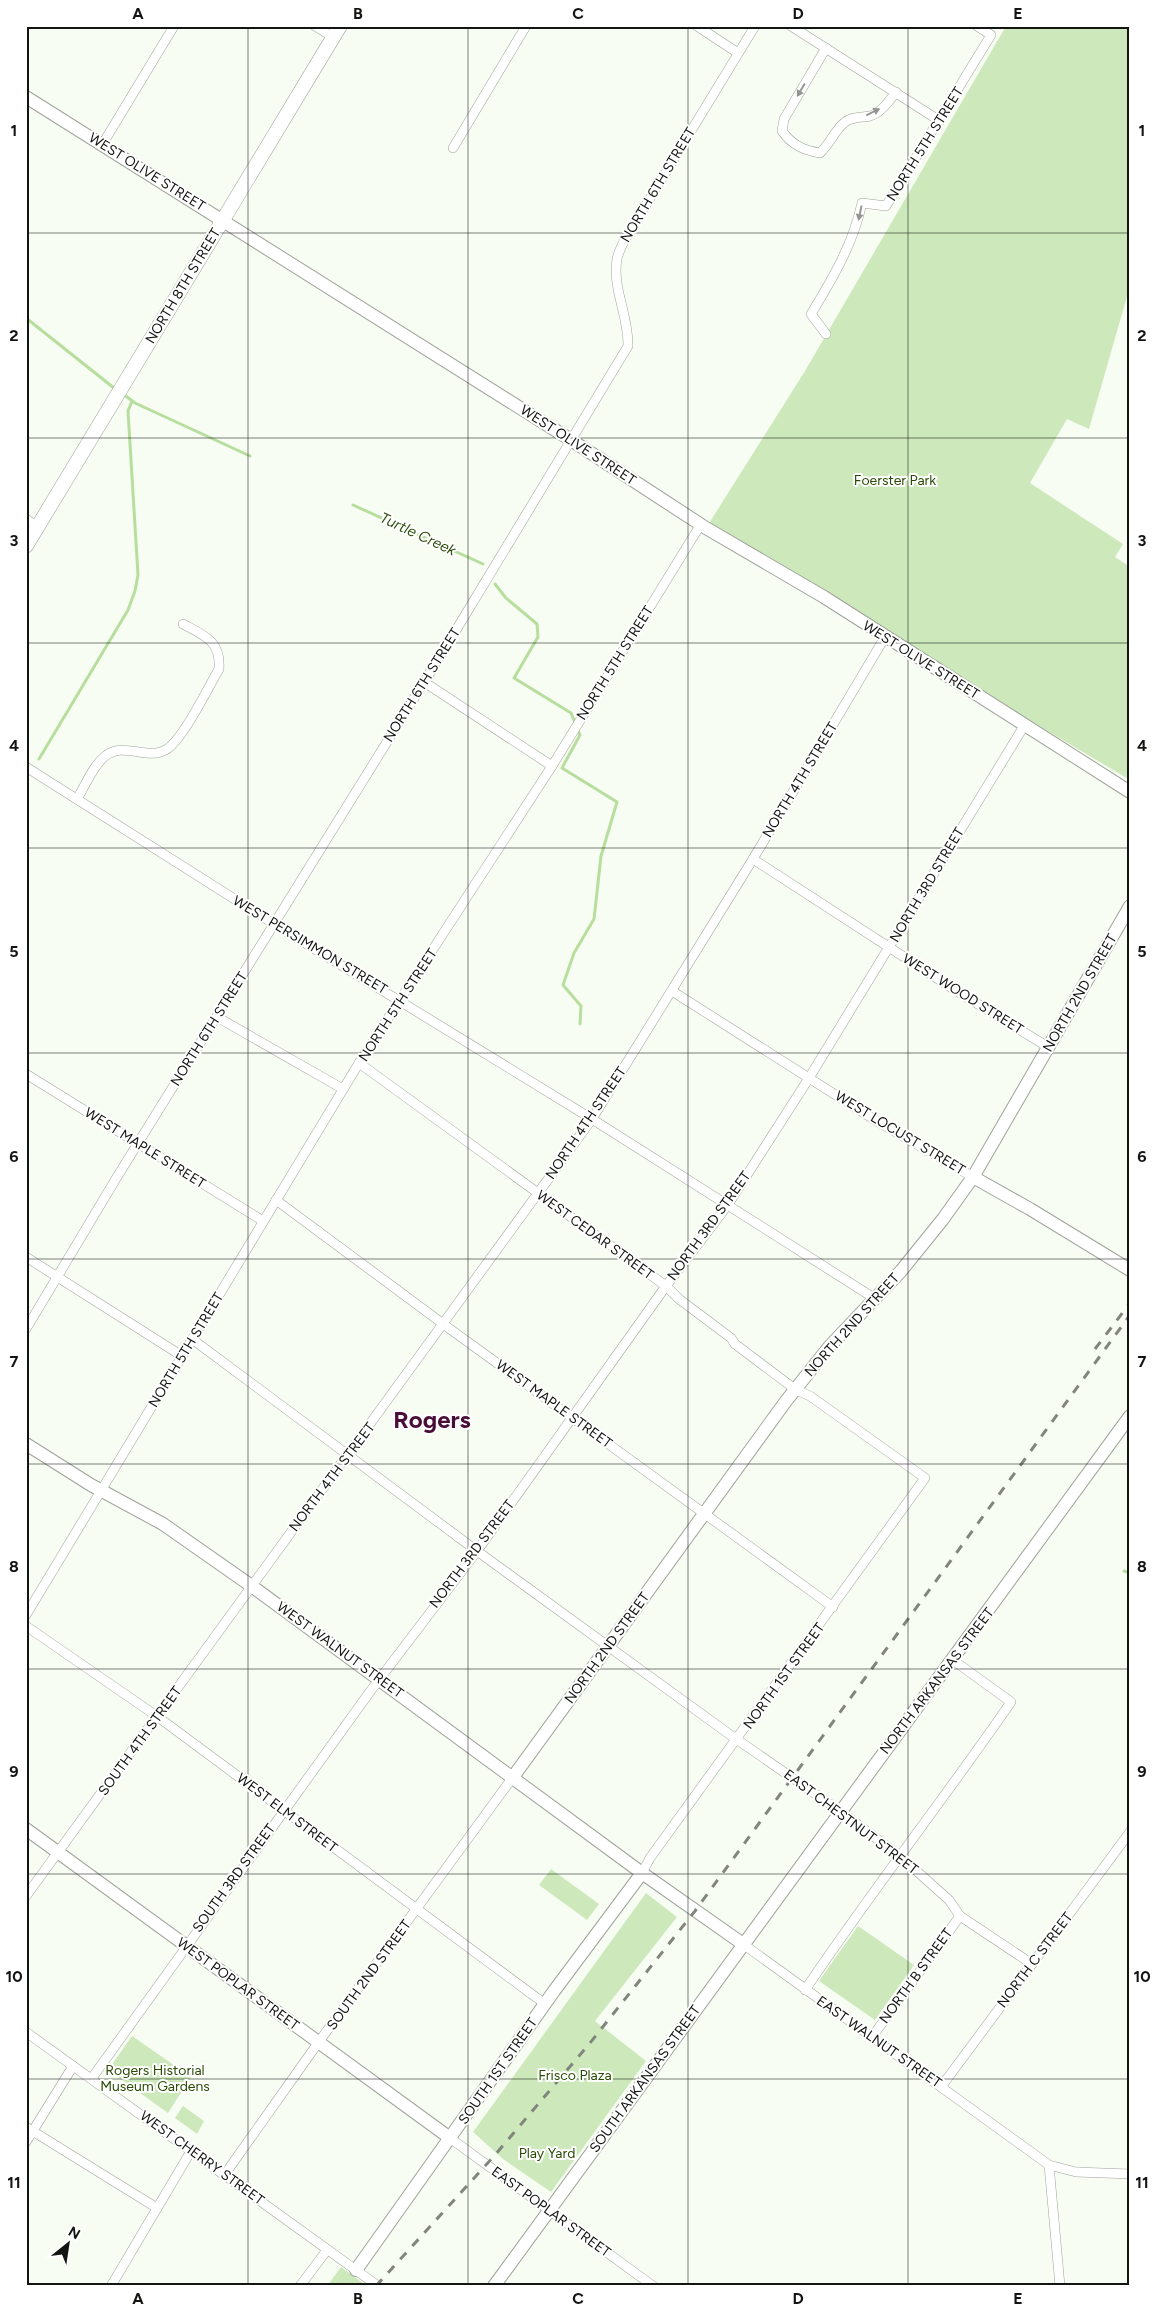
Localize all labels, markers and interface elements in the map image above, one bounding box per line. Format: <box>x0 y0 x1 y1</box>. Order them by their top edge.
text: A <box>132 4 144 23</box>
text: B <box>353 4 363 23</box>
text: C <box>572 4 584 23</box>
text: D <box>792 4 804 23</box>
text: E <box>1013 4 1023 23</box>
one-way arrow <box>797 84 806 97</box>
street label: NORTH 5TH STREET <box>883 84 967 204</box>
one-way arrow <box>866 108 881 117</box>
text: 1 <box>11 121 17 140</box>
text: 1 <box>1139 121 1145 140</box>
street label: NORTH 6TH STREET <box>617 124 699 246</box>
street label: WEST OLIVE STREET <box>86 129 209 215</box>
one-way arrow <box>855 205 863 221</box>
street label: NORTH 8TH STREET <box>142 225 224 347</box>
text: 2 <box>9 326 19 345</box>
text: 2 <box>1137 326 1147 345</box>
street label: WEST OLIVE STREET <box>517 401 639 489</box>
park label: Foerster Park <box>854 472 936 489</box>
water label: Turtle Creek <box>377 509 459 560</box>
text: 3 <box>10 531 19 550</box>
text: 3 <box>1138 531 1147 550</box>
street label: NORTH 5TH STREET <box>573 603 657 723</box>
street label: WEST OLIVE STREET <box>860 617 983 703</box>
street label: NORTH 6TH STREET <box>380 625 464 745</box>
street label: NORTH 4TH STREET <box>759 719 841 841</box>
text: 4 <box>9 736 19 755</box>
text: 4 <box>1137 736 1147 755</box>
street label: NORTH 3RD STREET <box>886 824 968 946</box>
street label: WEST PERSIMMON STREET <box>230 892 391 998</box>
street label: NORTH 2ND STREET <box>1039 931 1121 1055</box>
text: 5 <box>9 942 19 961</box>
text: 5 <box>1137 942 1147 961</box>
street label: NORTH 5TH STREET <box>355 945 441 1065</box>
street label: WEST WOOD STREET <box>899 950 1027 1038</box>
street label: NORTH 6TH STREET <box>167 969 251 1089</box>
street label: NORTH 4TH STREET <box>542 1063 630 1182</box>
street label: WEST LOCUST STREET <box>832 1087 968 1179</box>
street label: WEST MAPLE STREET <box>81 1104 209 1192</box>
text: 6 <box>9 1147 19 1166</box>
text: 6 <box>1137 1147 1147 1166</box>
street label: NORTH 3RD STREET <box>664 1168 755 1284</box>
street label: WEST CEDAR STREET <box>533 1187 657 1283</box>
street label: NORTH 2ND STREET <box>801 1270 903 1380</box>
street label: NORTH 5TH STREET <box>145 1289 227 1411</box>
text: 7 <box>10 1352 19 1371</box>
text: 7 <box>1138 1352 1147 1371</box>
street label: WEST MAPLE STREET <box>493 1356 616 1452</box>
district label: Rogers <box>393 1405 471 1434</box>
street label: NORTH 4TH STREET <box>286 1419 379 1535</box>
street label: NORTH 3RD STREET <box>426 1496 518 1611</box>
text: 8 <box>9 1557 19 1576</box>
text: 8 <box>1137 1557 1147 1576</box>
street label: NORTH 2ND STREET <box>561 1589 653 1707</box>
street label: WEST WALNUT STREET <box>273 1598 407 1702</box>
street label: NORTH ARKANSAS STREET <box>876 1604 998 1757</box>
street label: NORTH 1ST STREET <box>740 1619 828 1732</box>
street label: SOUTH 4TH STREET <box>95 1683 185 1799</box>
text: 9 <box>9 1762 19 1781</box>
text: 9 <box>1137 1762 1147 1781</box>
street label: EAST CHESTNUT STREET <box>780 1766 922 1878</box>
street label: WEST ELM STREET <box>233 1770 341 1857</box>
street label: SOUTH 3RD STREET <box>189 1820 279 1936</box>
street label: NORTH C STREET <box>994 1909 1077 2011</box>
street label: SOUTH 2ND STREET <box>323 1916 415 2033</box>
street label: NORTH B STREET <box>876 1925 956 2027</box>
street label: WEST POPLAR STREET <box>174 1934 303 2034</box>
text: 10 <box>5 1967 23 1986</box>
text: 10 <box>1133 1967 1151 1986</box>
street label: EAST WALNUT STREET <box>813 1992 945 2092</box>
street label: SOUTH ARKANSAS STREET <box>586 2002 704 2156</box>
street label: SOUTH 1ST STREET <box>455 2014 541 2127</box>
park label: Rogers Historial Museum Gardens <box>100 2062 210 2095</box>
park label: Frisco Plaza <box>538 2067 612 2084</box>
street label: WEST CHERRY STREET <box>137 2107 268 2209</box>
park label: Play Yard <box>519 2145 575 2162</box>
street label: EAST POPLAR STREET <box>488 2163 614 2261</box>
text: 11 <box>7 2173 21 2192</box>
text: 11 <box>1135 2173 1149 2192</box>
north arrow <box>42 2220 92 2270</box>
text: N <box>65 2223 83 2243</box>
text: A <box>132 2289 144 2308</box>
text: B <box>353 2289 363 2308</box>
text: C <box>572 2289 584 2308</box>
text: D <box>792 2289 804 2308</box>
text: E <box>1013 2289 1023 2308</box>

